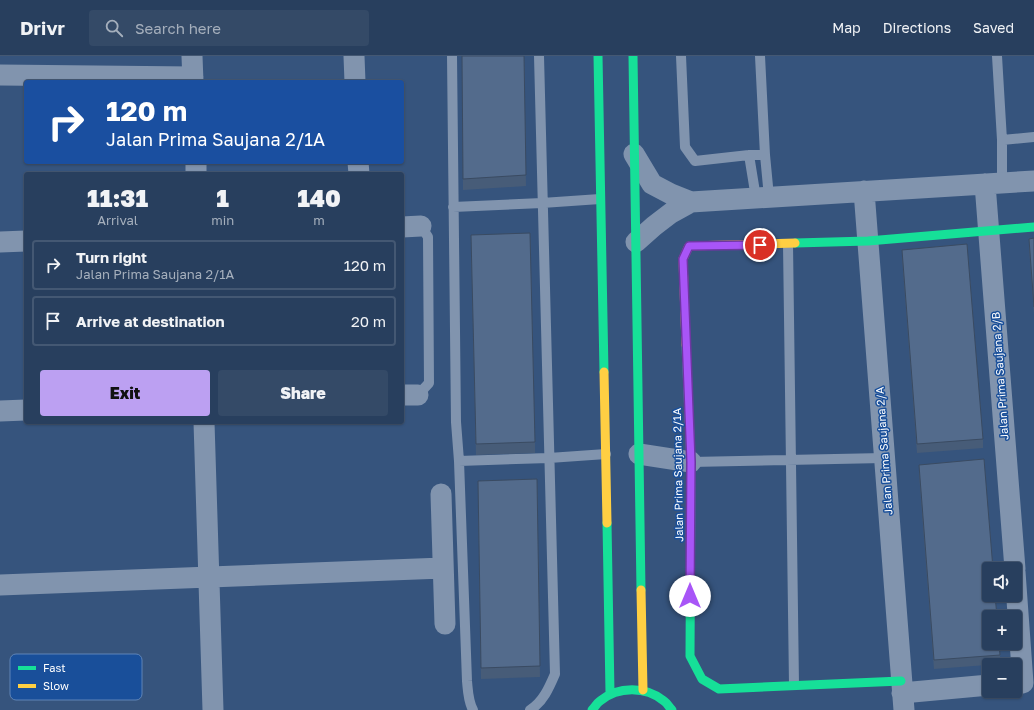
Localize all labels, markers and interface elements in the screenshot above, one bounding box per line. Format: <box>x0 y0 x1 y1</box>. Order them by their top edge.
search box <box>89 10 369 46</box>
text: Drivr <box>20 16 65 39</box>
icon: search <box>103 17 125 39</box>
text: Search here <box>135 19 221 37</box>
text: Map <box>832 19 861 36</box>
text: Directions <box>883 19 951 36</box>
text: Saved <box>973 19 1014 36</box>
text: 120 m <box>106 94 187 127</box>
icon: right <box>40 96 92 148</box>
text: Jalan Prima Saujana 2/1A <box>106 128 325 150</box>
text: 11:31 <box>87 183 148 212</box>
text: 1 <box>216 183 229 212</box>
text: 140 <box>297 183 341 212</box>
text: Arrival <box>97 212 138 228</box>
text: min <box>211 212 234 228</box>
text: m <box>313 212 325 228</box>
pin <box>743 228 777 262</box>
icon: arrive <box>749 234 771 256</box>
text: Turn right <box>76 248 147 266</box>
icon: right <box>42 254 64 276</box>
text: 120 m <box>344 256 386 274</box>
text: Jalan Prima Saujana 2/1A <box>76 266 234 282</box>
icon: arrive <box>42 310 64 332</box>
street label: Jalan Prima Saujana 2/B <box>989 311 1010 441</box>
text: Arrive at destination <box>76 312 225 330</box>
text: 20 m <box>351 312 386 330</box>
button: Exit <box>40 370 210 416</box>
button: Share <box>218 370 388 416</box>
street label: Jalan Prima Saujana 2/A <box>872 386 894 516</box>
street label: Jalan Prima Saujana 2/1A <box>670 407 685 542</box>
map controls <box>982 562 1022 698</box>
button: sound <box>982 562 1022 602</box>
position arrow <box>669 575 711 617</box>
button: + <box>982 610 1022 650</box>
legend <box>10 654 142 700</box>
button: − <box>982 658 1022 698</box>
text: Fast <box>43 661 66 674</box>
text: Slow <box>43 679 69 692</box>

